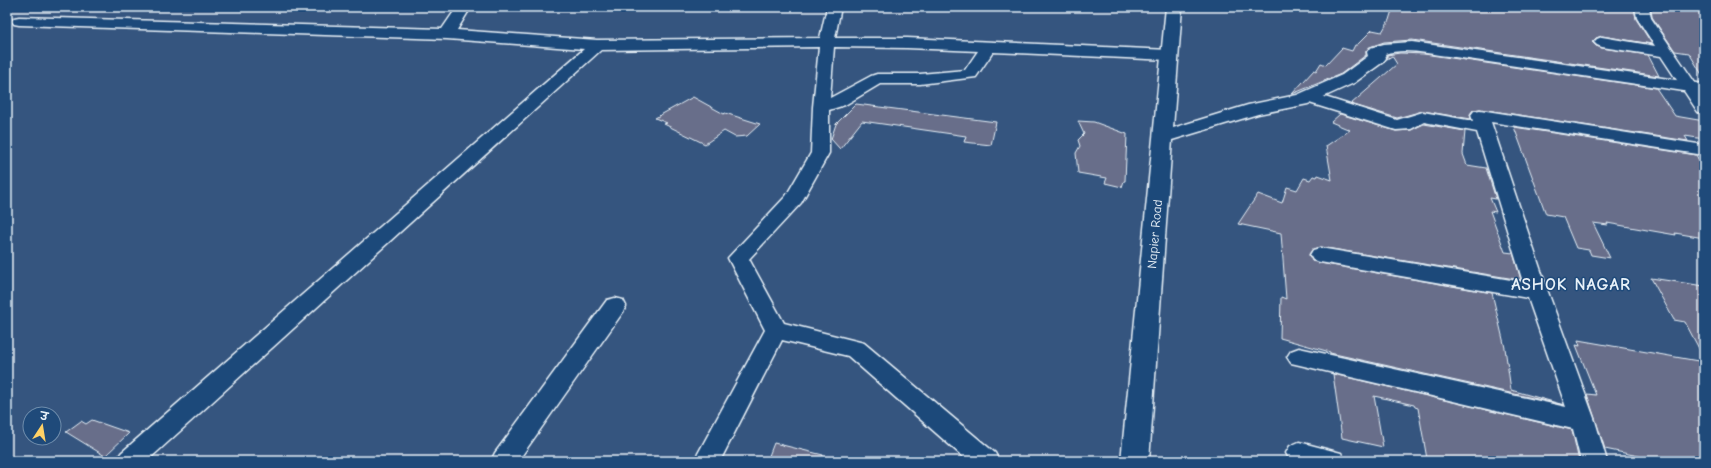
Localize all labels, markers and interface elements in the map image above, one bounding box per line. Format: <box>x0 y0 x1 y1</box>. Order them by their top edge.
street label: Napier Road <box>1144 199 1165 269</box>
district label: ASHOK NAGAR <box>1511 275 1631 294</box>
north arrow <box>22 406 62 446</box>
text: उ <box>38 409 51 424</box>

